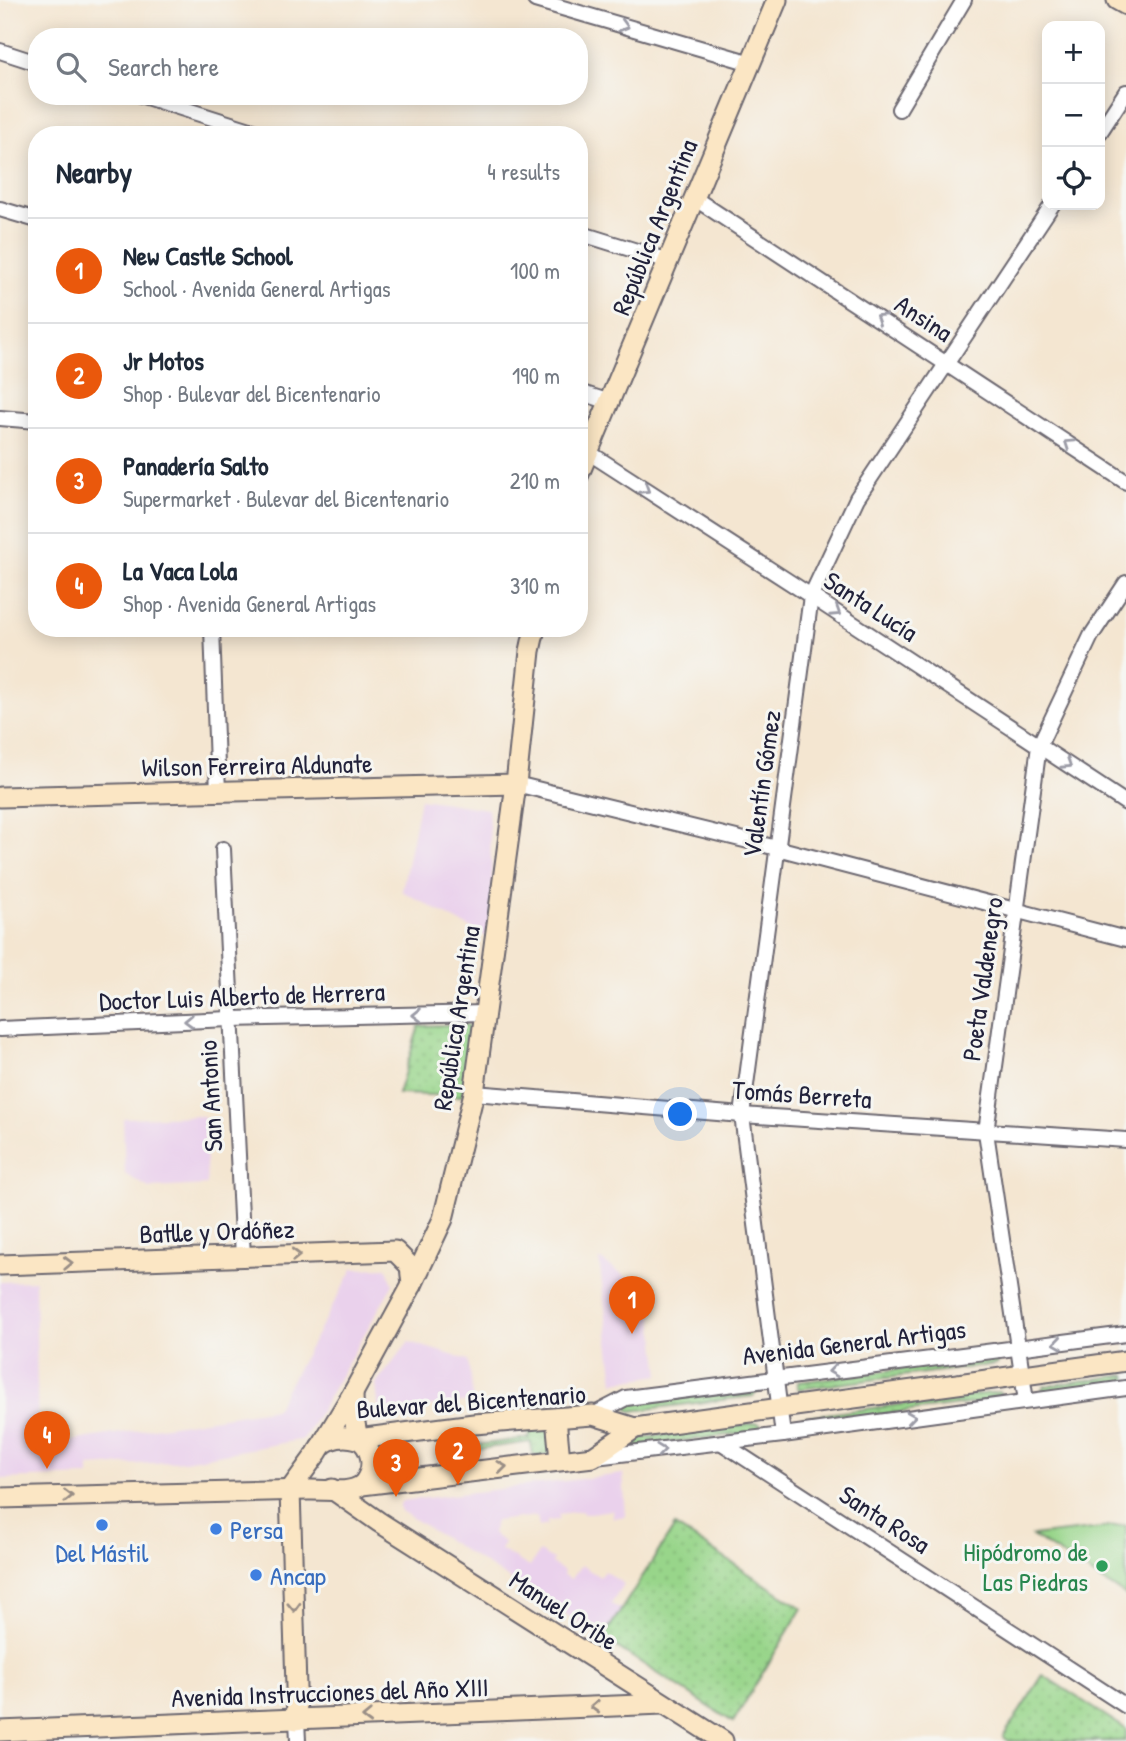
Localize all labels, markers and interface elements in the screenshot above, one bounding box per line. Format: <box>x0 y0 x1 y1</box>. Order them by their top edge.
one-way arrow <box>618 18 630 33</box>
map controls <box>1042 21 1105 210</box>
button: + <box>1042 21 1105 84</box>
search box <box>28 28 588 105</box>
icon: search <box>52 48 90 86</box>
text: Search here <box>108 49 219 84</box>
button: − <box>1042 84 1105 147</box>
street label: República Argentina <box>603 134 705 320</box>
button: locate <box>1042 147 1105 210</box>
text: Nearby <box>56 152 132 192</box>
text: 4 results <box>487 156 560 187</box>
text: New Castle School <box>123 238 293 273</box>
text: 1 <box>75 255 83 286</box>
text: 100 m <box>510 255 560 286</box>
text: School · Avenida General Artigas <box>123 273 391 304</box>
street label: Ansina <box>888 286 960 350</box>
one-way arrow <box>874 314 887 327</box>
text: Jr Motos <box>123 343 204 378</box>
text: 2 <box>74 360 84 391</box>
text: 190 m <box>512 360 560 391</box>
text: Shop · Bulevar del Bicentenario <box>123 378 381 409</box>
one-way arrow <box>1064 440 1077 452</box>
text: Panadería Salto <box>123 448 269 483</box>
text: 3 <box>74 465 84 496</box>
text: 210 m <box>510 465 560 496</box>
one-way arrow <box>637 481 650 493</box>
text: Supermarket · Bulevar del Bicentenario <box>123 483 449 514</box>
text: La Vaca Lola <box>123 553 237 588</box>
street label: Santa Lucía <box>817 563 925 649</box>
text: 4 <box>75 570 83 601</box>
text: 310 m <box>510 570 560 601</box>
text: Shop · Avenida General Artigas <box>123 588 376 619</box>
one-way arrow <box>829 604 842 617</box>
street label: Valentín Gómez <box>733 708 789 860</box>
street label: Wilson Ferreira Aldunate <box>141 745 373 785</box>
one-way arrow <box>1059 756 1072 769</box>
street label: Poeta Valdenegro <box>953 895 1011 1063</box>
street label: República Argentina <box>424 923 488 1113</box>
street label: Doctor Luis Alberto de Herrera <box>99 974 385 1018</box>
one-way arrow <box>411 1007 421 1023</box>
one-way arrow <box>183 1013 194 1028</box>
street label: San Antonio <box>190 1039 230 1153</box>
street label: Tomás Berreta <box>731 1072 873 1116</box>
your location <box>663 1097 697 1131</box>
street label: Batlle y Ordóñez <box>139 1211 295 1251</box>
one-way arrow <box>290 1247 301 1262</box>
one-way arrow <box>63 1255 74 1270</box>
pin: 1 <box>609 1276 655 1334</box>
street label: Avenida General Artigas <box>740 1311 968 1373</box>
one-way arrow <box>1053 1335 1064 1350</box>
one-way arrow <box>827 1363 838 1378</box>
street label: Bulevar del Bicentenario <box>355 1376 587 1426</box>
one-way arrow <box>905 1410 917 1425</box>
pin: 4 <box>24 1411 70 1469</box>
pin: 2 <box>435 1427 481 1485</box>
pin: 3 <box>373 1439 419 1497</box>
one-way arrow <box>655 1443 667 1458</box>
one-way arrow <box>496 1460 508 1475</box>
street label: Santa Rosa <box>833 1477 937 1561</box>
one-way arrow <box>63 1488 74 1503</box>
place label: Persa <box>230 1512 283 1547</box>
marker: Del Mástil <box>94 1517 110 1533</box>
marker: Persa <box>208 1521 224 1537</box>
place label: Hipódromo de Las Piedras <box>963 1534 1088 1599</box>
place label: Del Mástil <box>56 1535 149 1570</box>
place label: Ancap <box>270 1558 326 1593</box>
marker: Hipódromo de Las Piedras <box>1094 1558 1110 1574</box>
street label: Manuel Oribe <box>503 1562 625 1658</box>
marker: Ancap <box>248 1567 264 1583</box>
one-way arrow <box>286 1602 301 1613</box>
street label: Avenida Instrucciones del Año XIII <box>171 1669 489 1715</box>
one-way arrow <box>589 1700 600 1715</box>
one-way arrow <box>361 1710 372 1725</box>

